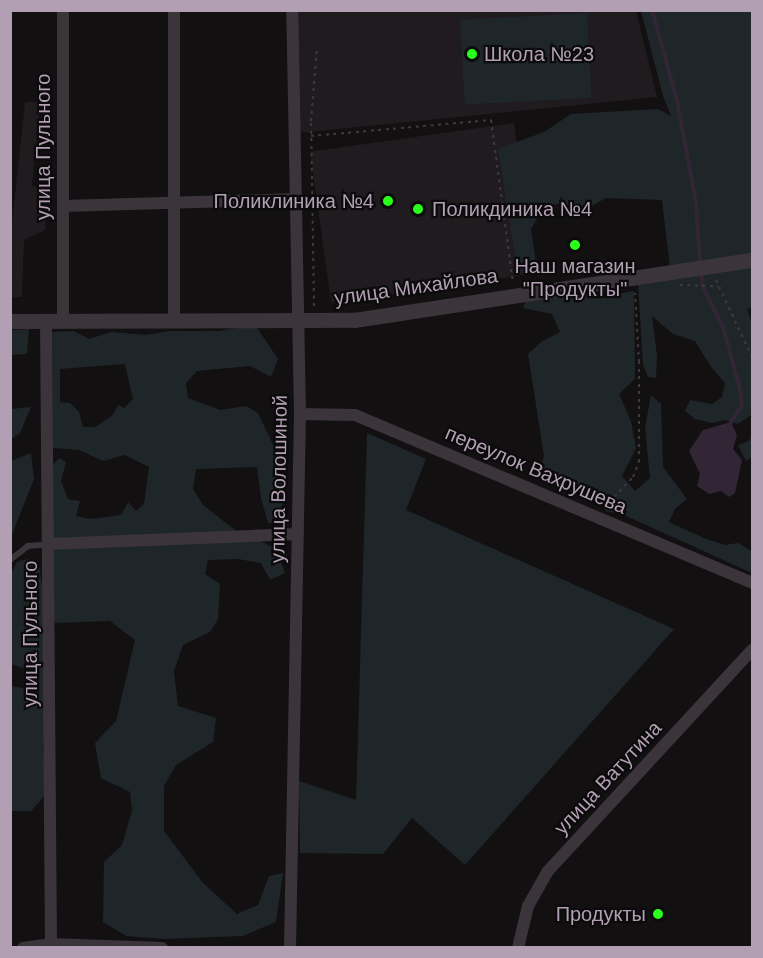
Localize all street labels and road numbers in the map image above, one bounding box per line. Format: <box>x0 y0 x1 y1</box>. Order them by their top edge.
street label: улица Пульного <box>31 74 55 220</box>
street label: улица Михайлова <box>333 264 499 310</box>
street label: улица Волошиной <box>266 395 292 563</box>
street label: переулок Вахрушева <box>442 421 630 519</box>
street label: улица Пульного <box>18 561 42 707</box>
street label: улица Ватутина <box>549 716 667 840</box>

